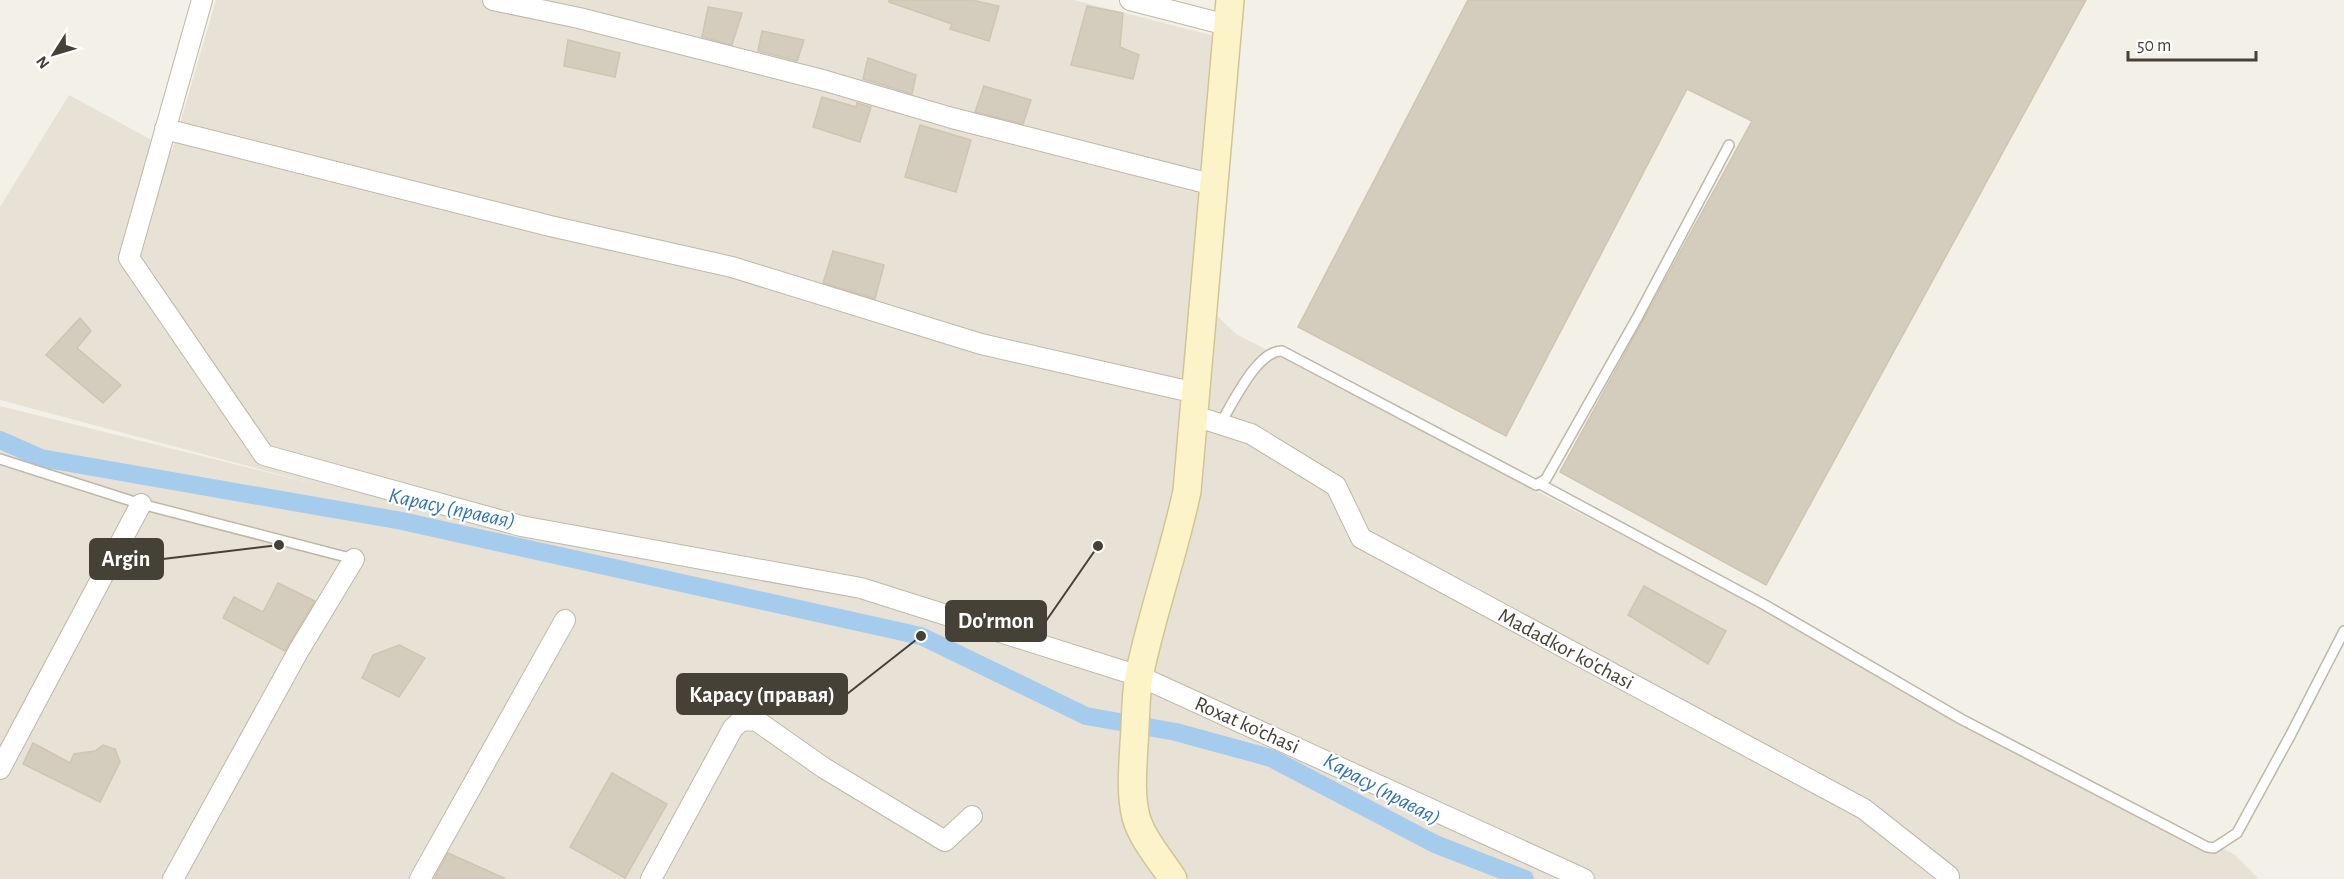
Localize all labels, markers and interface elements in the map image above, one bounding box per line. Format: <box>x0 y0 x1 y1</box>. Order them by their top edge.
north arrow <box>24 24 84 84</box>
scale bar <box>2128 24 2256 62</box>
text: 50 m <box>2137 37 2171 55</box>
text: N <box>33 53 53 72</box>
water label: Карасу (правая) <box>386 484 517 533</box>
callout: Argin <box>90 539 163 579</box>
text: Argin <box>101 548 151 570</box>
callout: Do'rmon <box>946 601 1046 641</box>
street label: Madadkor ko'chasi <box>1495 605 1637 693</box>
text: Do'rmon <box>958 610 1034 632</box>
callout: Карасу (правая) <box>677 674 847 714</box>
text: Карасу (правая) <box>689 684 835 707</box>
street label: Roxat ko'chasi <box>1192 693 1302 757</box>
water label: Карасу (правая) <box>1319 749 1444 830</box>

